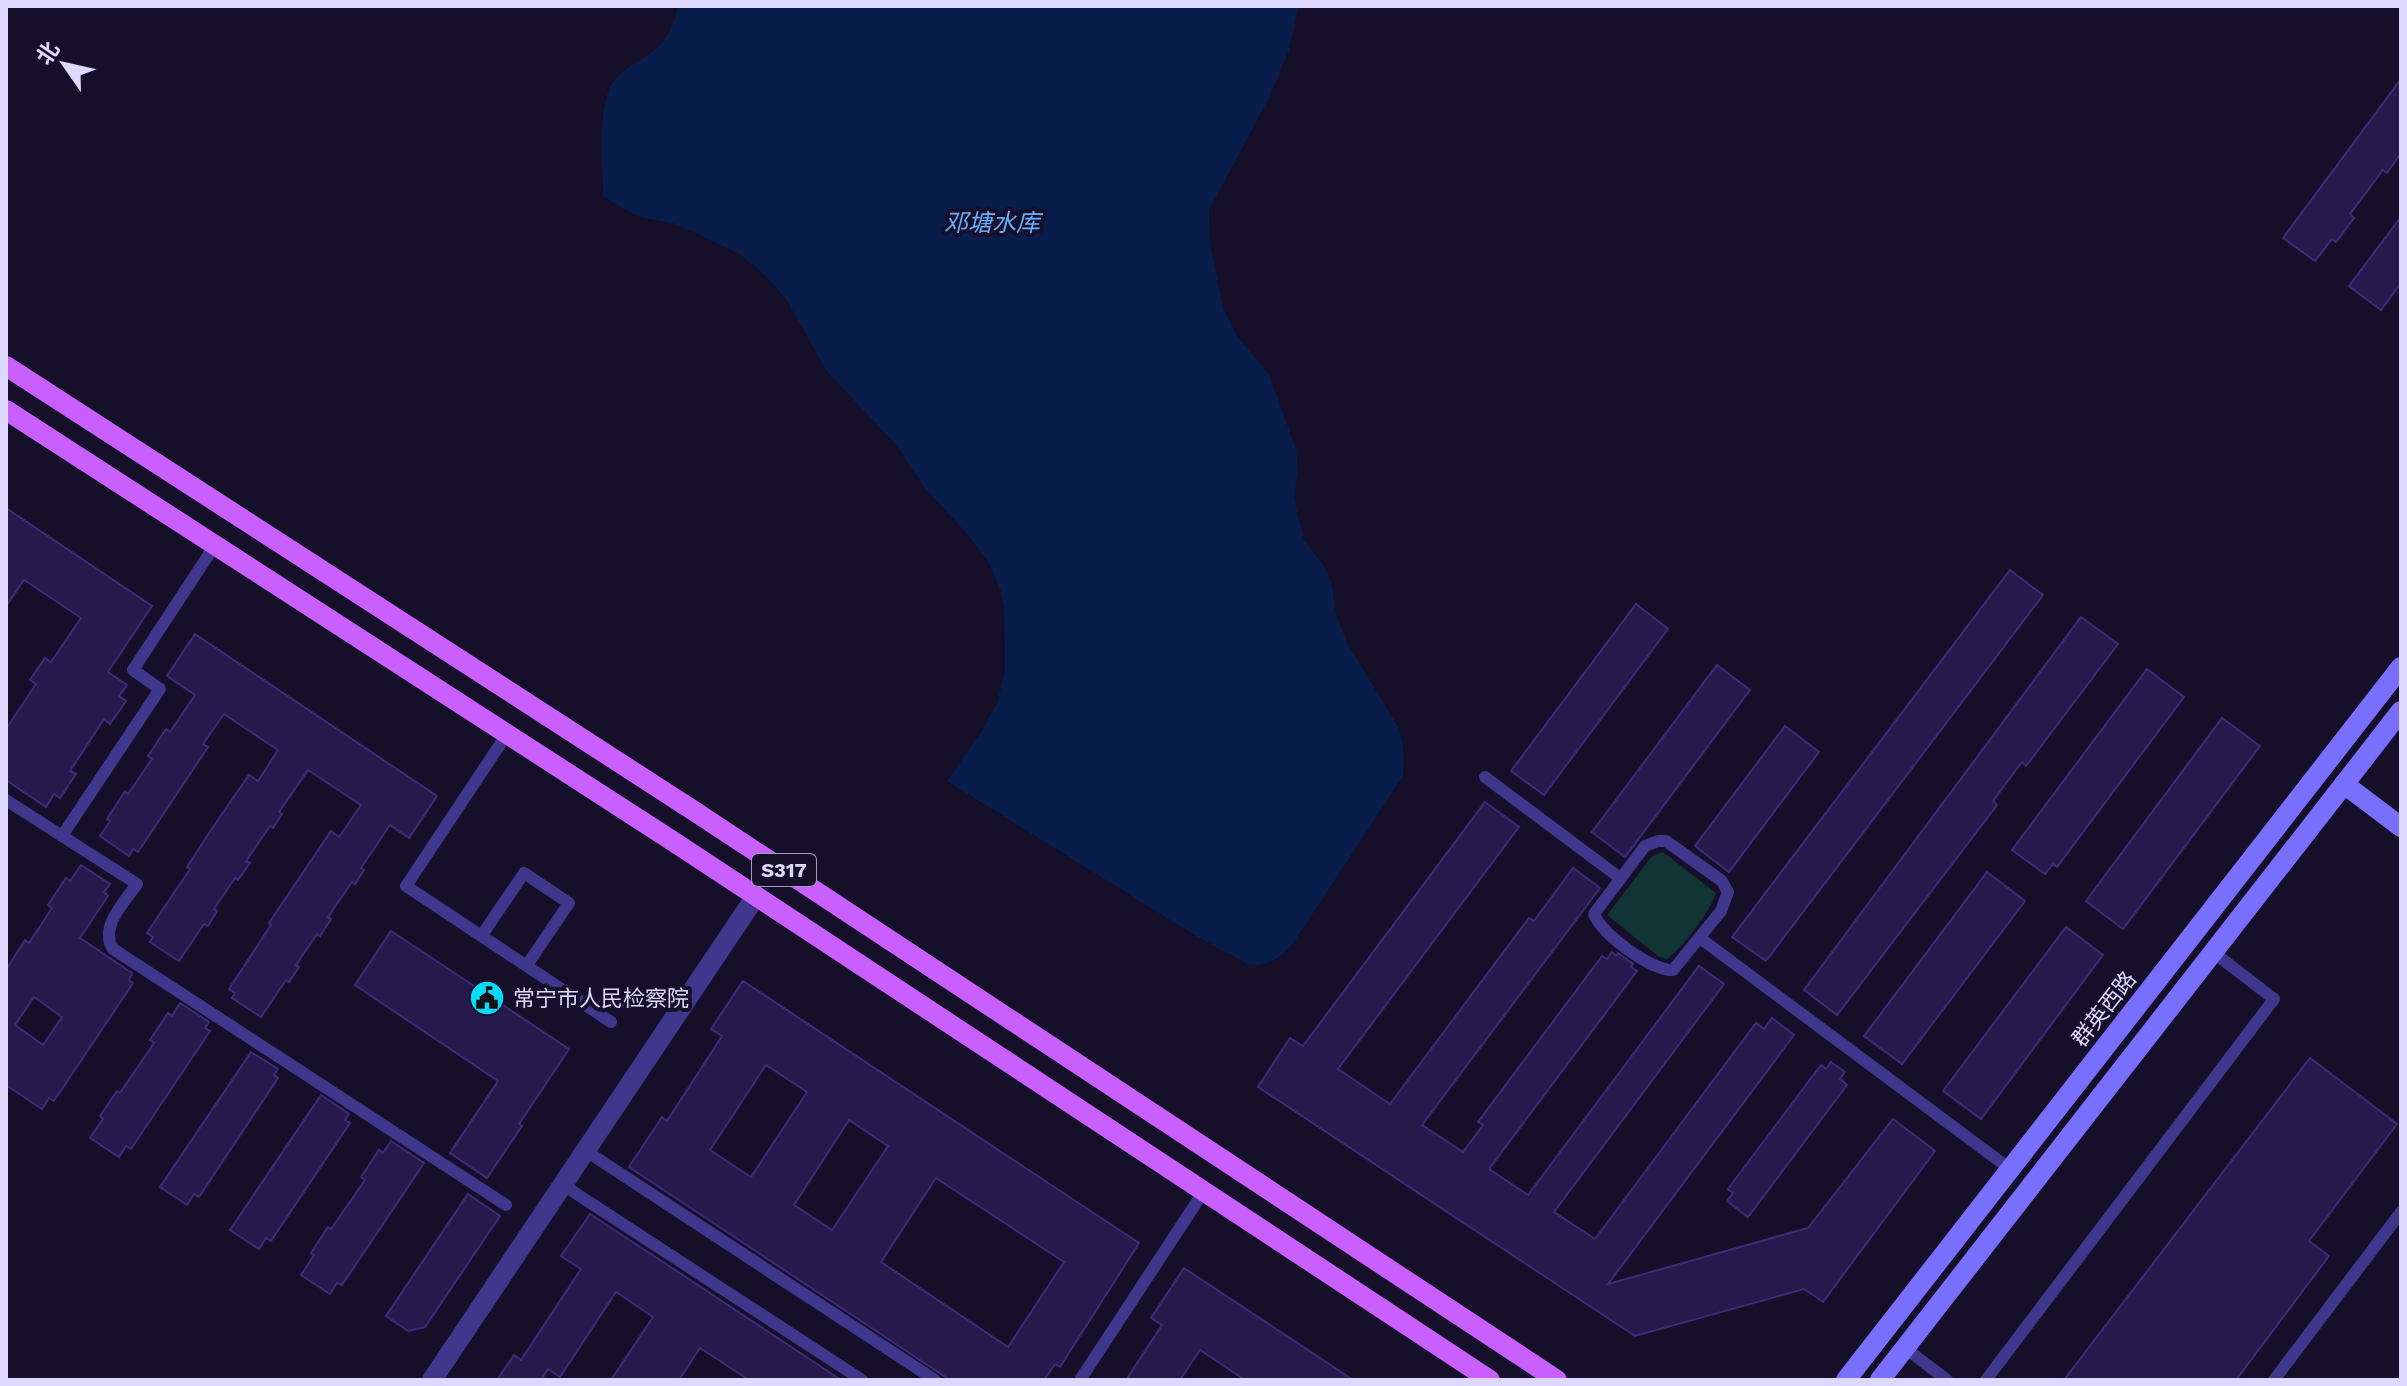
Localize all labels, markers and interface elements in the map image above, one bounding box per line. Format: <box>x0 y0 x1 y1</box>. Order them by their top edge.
north arrow <box>24 24 104 104</box>
text: 北 <box>31 37 64 69</box>
water label: 邓塘水库 <box>944 209 1044 237</box>
road number: S317 <box>752 854 816 886</box>
street label: 群英西路 <box>2067 967 2141 1051</box>
public building icon: 常宁市人民检察院 <box>468 979 506 1017</box>
place label: 常宁市人民检察院 <box>513 986 689 1011</box>

